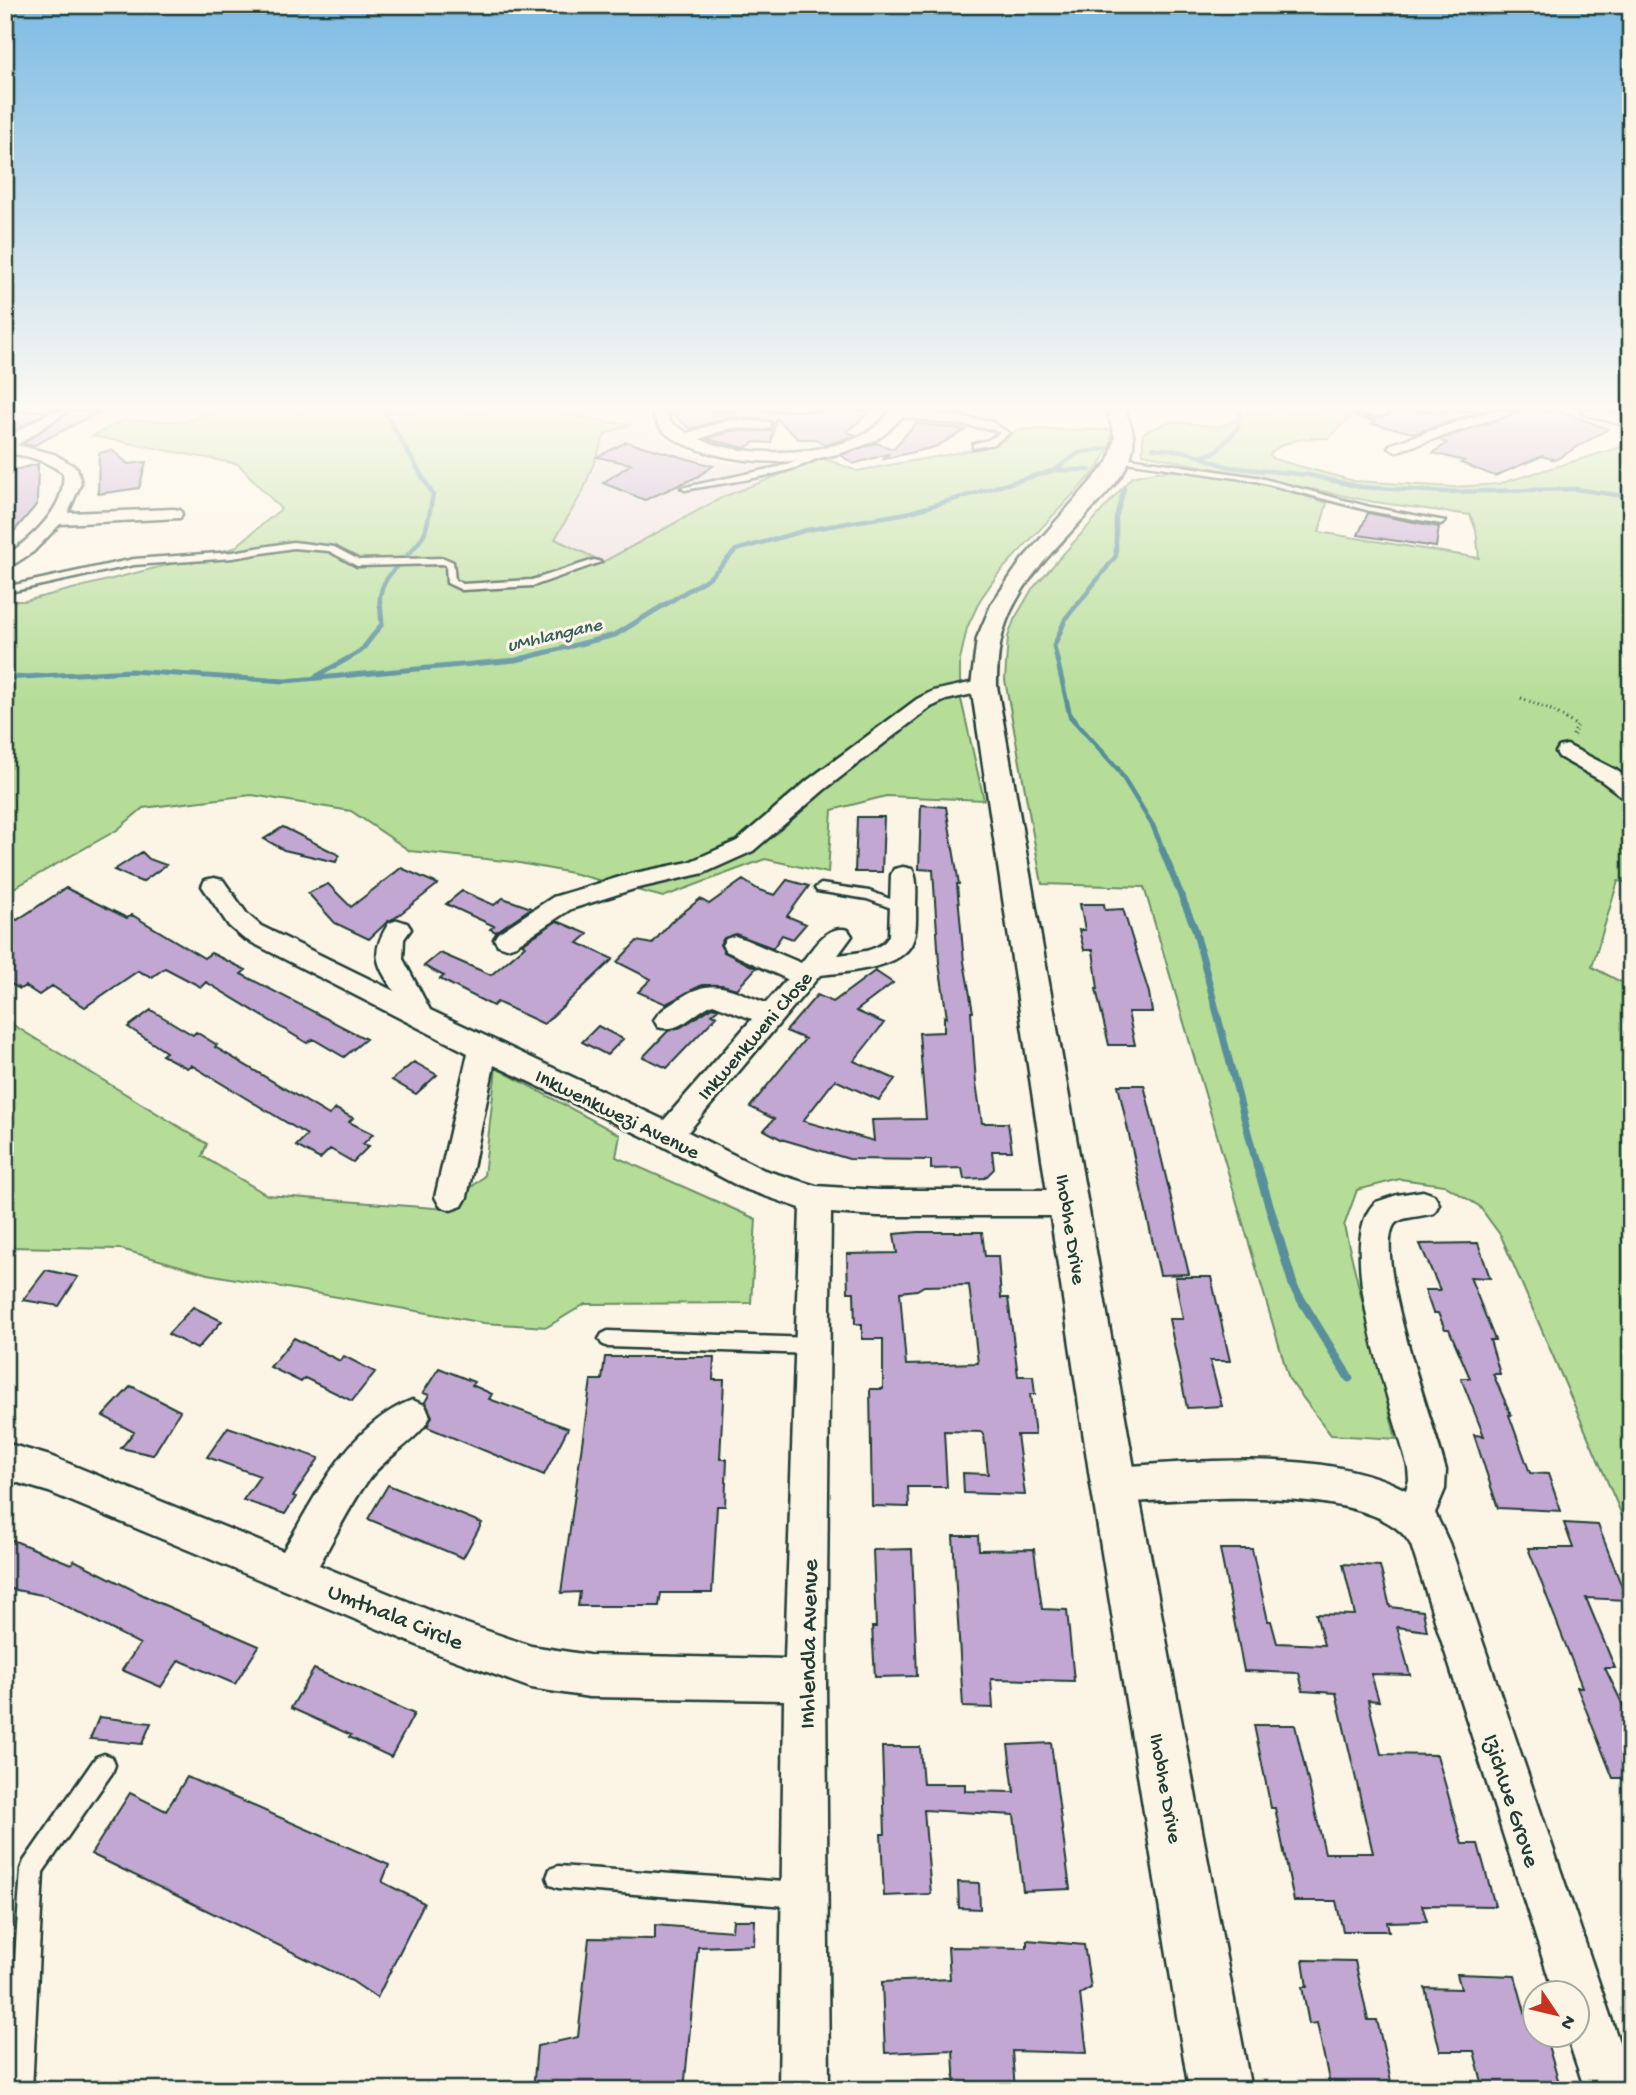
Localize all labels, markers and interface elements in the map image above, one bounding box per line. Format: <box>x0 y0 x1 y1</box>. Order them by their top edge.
water label: uMhlangane <box>505 614 605 658</box>
street label: Inkwenkweni Close <box>694 967 820 1107</box>
street label: Inkwenkwezi Avenue <box>530 1065 704 1167</box>
street label: Ihobhe Drive <box>1048 1173 1090 1288</box>
street label: Inhlendla Avenue <box>795 1558 826 1729</box>
street label: Umthala Circle <box>323 1578 467 1659</box>
street label: Izichwe Grove <box>1475 1731 1545 1872</box>
street label: Ihobhe Drive <box>1142 1732 1186 1847</box>
north arrow <box>1520 1980 1590 2050</box>
text: N <box>1554 2010 1580 2033</box>

